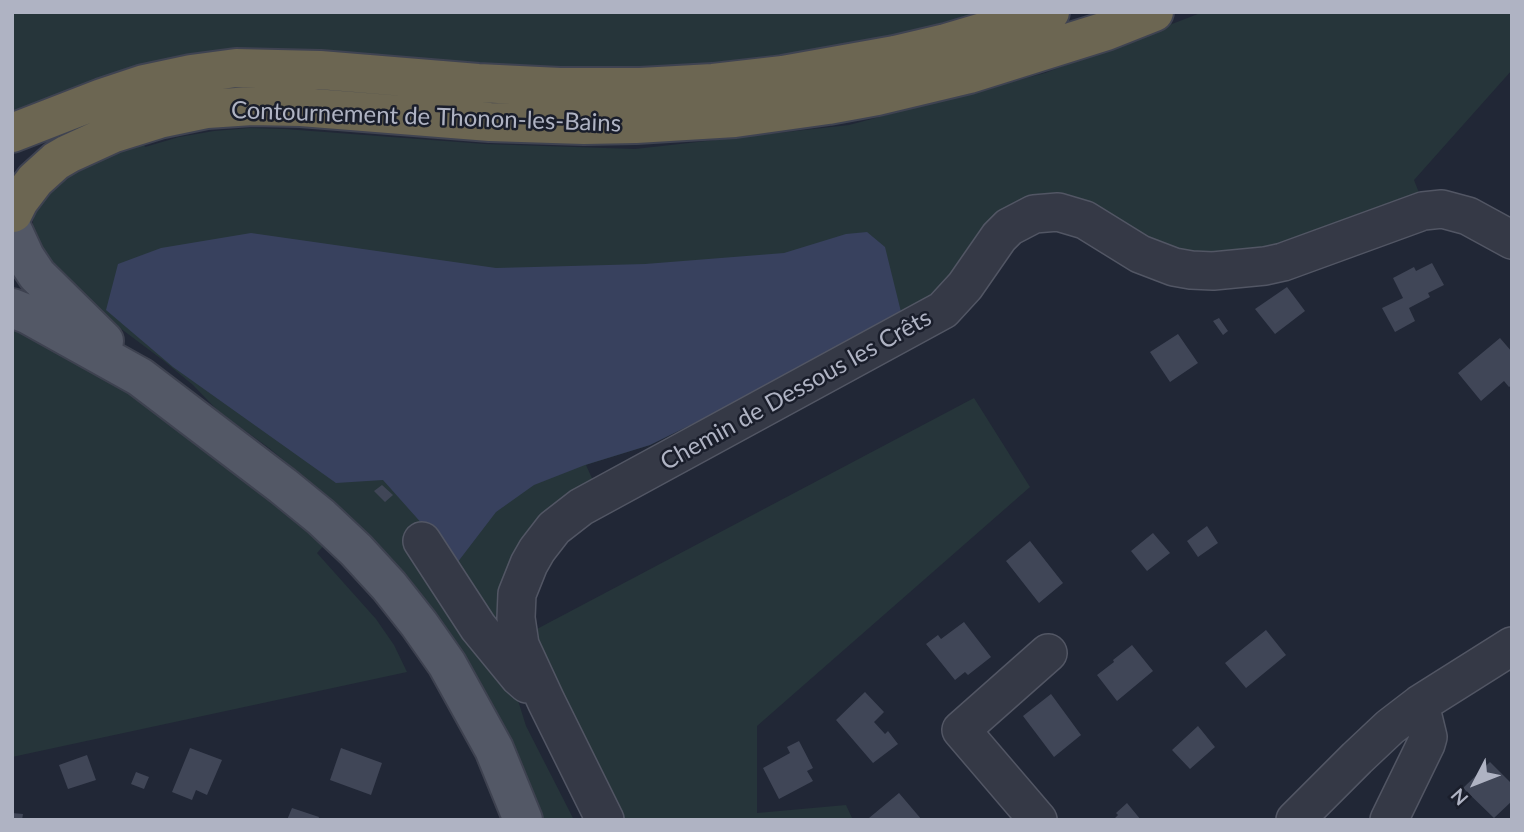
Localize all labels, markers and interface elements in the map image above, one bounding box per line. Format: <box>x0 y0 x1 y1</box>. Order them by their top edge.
street label: Contournement de Thonon-les-Bains <box>230 96 622 138</box>
street label: Chemin de Dessous les Crêts <box>656 303 936 477</box>
north arrow <box>1440 748 1510 818</box>
text: N <box>1446 784 1472 811</box>

